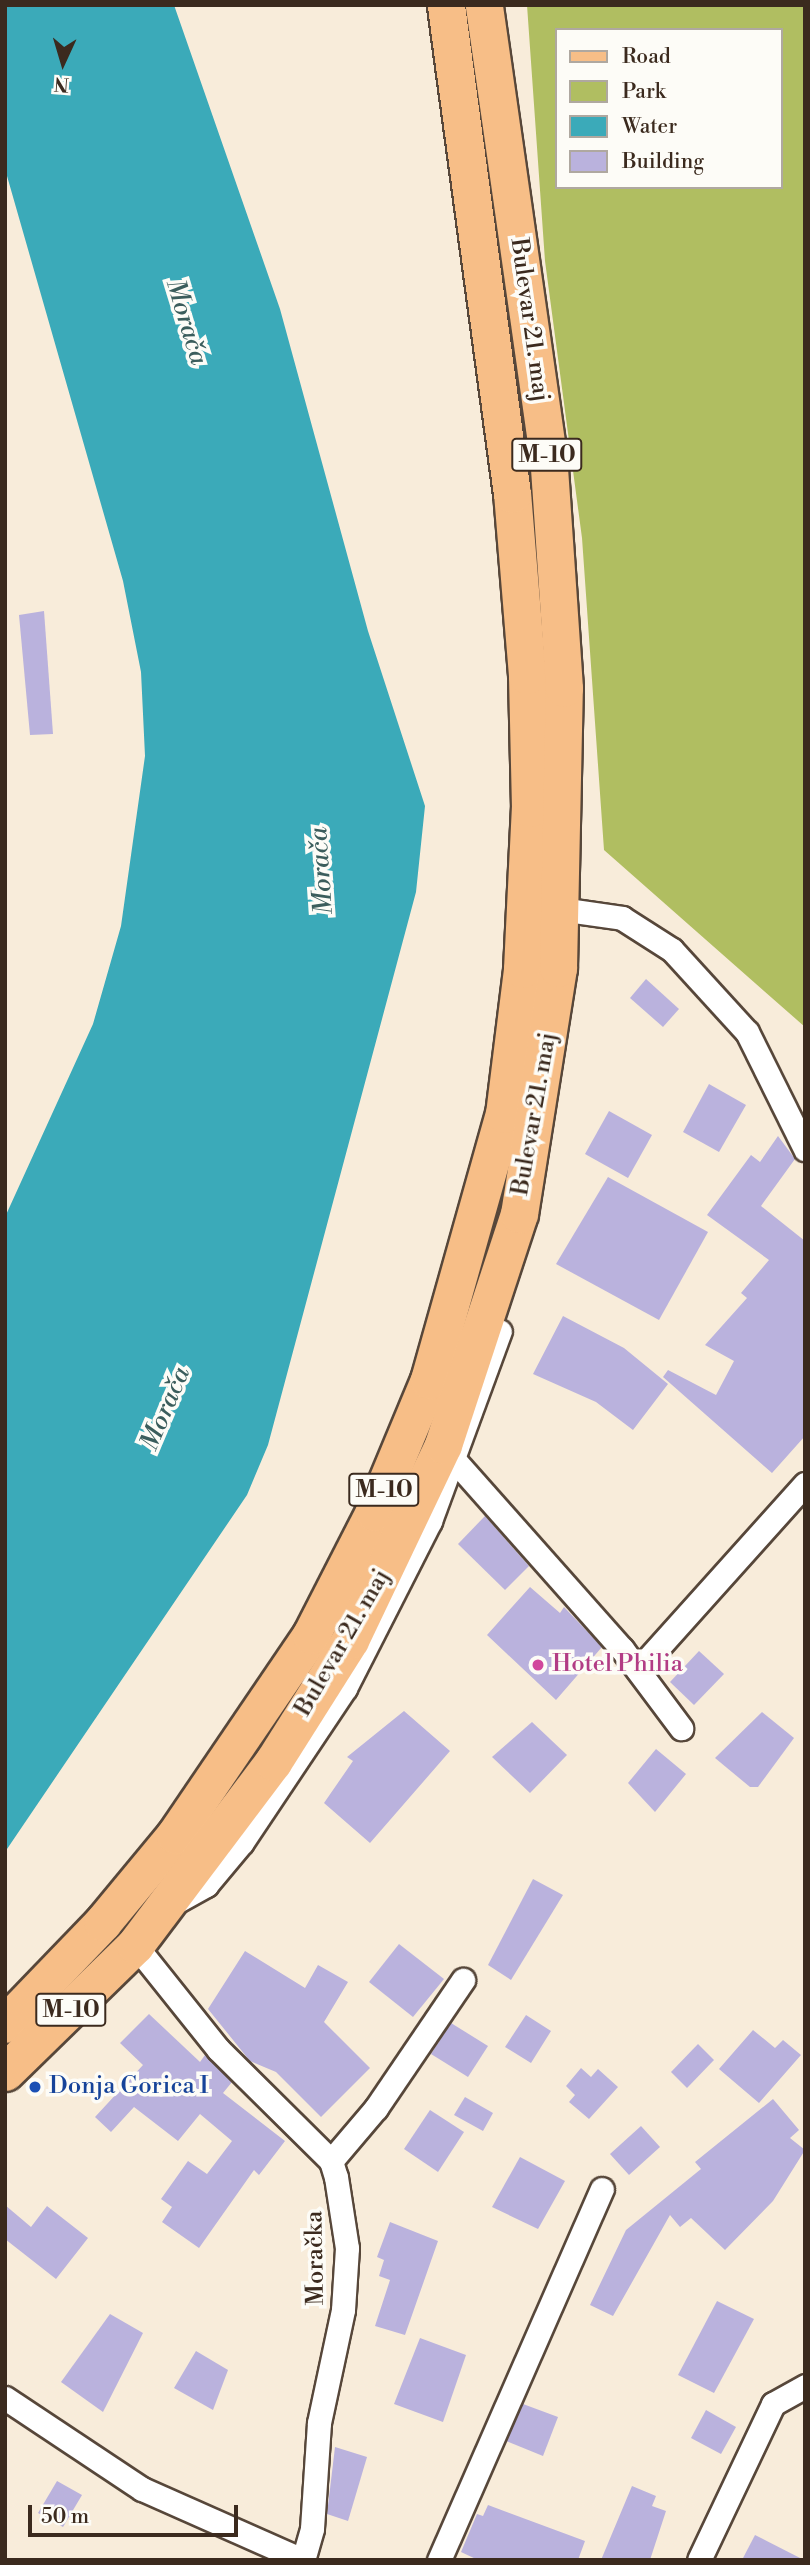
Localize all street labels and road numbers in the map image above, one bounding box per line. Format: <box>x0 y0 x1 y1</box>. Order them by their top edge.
street label: Bulevar 21. maj <box>503 236 555 404</box>
road number: M-10 <box>510 436 584 475</box>
street label: Bulevar 21. maj <box>506 1030 564 1198</box>
road number: M-10 <box>347 1470 421 1510</box>
street label: Bulevar 21. maj <box>289 1564 397 1722</box>
road number: M-10 <box>34 1991 108 2030</box>
street label: Moračka <box>301 2210 331 2306</box>

